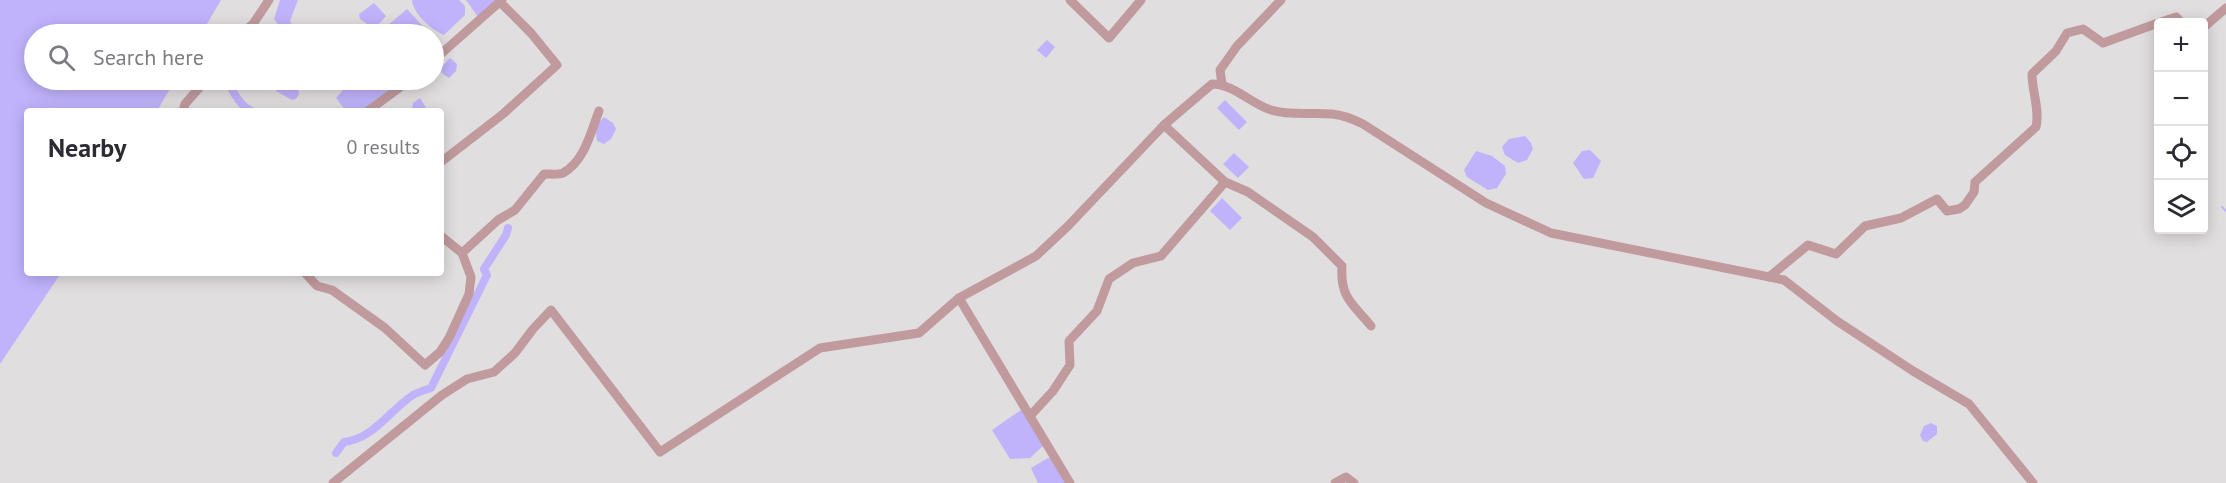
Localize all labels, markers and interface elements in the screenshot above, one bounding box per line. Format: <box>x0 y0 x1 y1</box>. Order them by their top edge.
map controls <box>2154 18 2208 234</box>
button: + <box>2154 18 2208 72</box>
search box <box>24 24 444 90</box>
icon: search <box>45 41 78 74</box>
text: Search here <box>93 43 204 71</box>
button: − <box>2154 72 2208 126</box>
button: locate <box>2154 126 2208 180</box>
text: Nearby <box>48 131 126 164</box>
text: 0 results <box>347 134 420 160</box>
button: layers <box>2154 180 2208 234</box>

